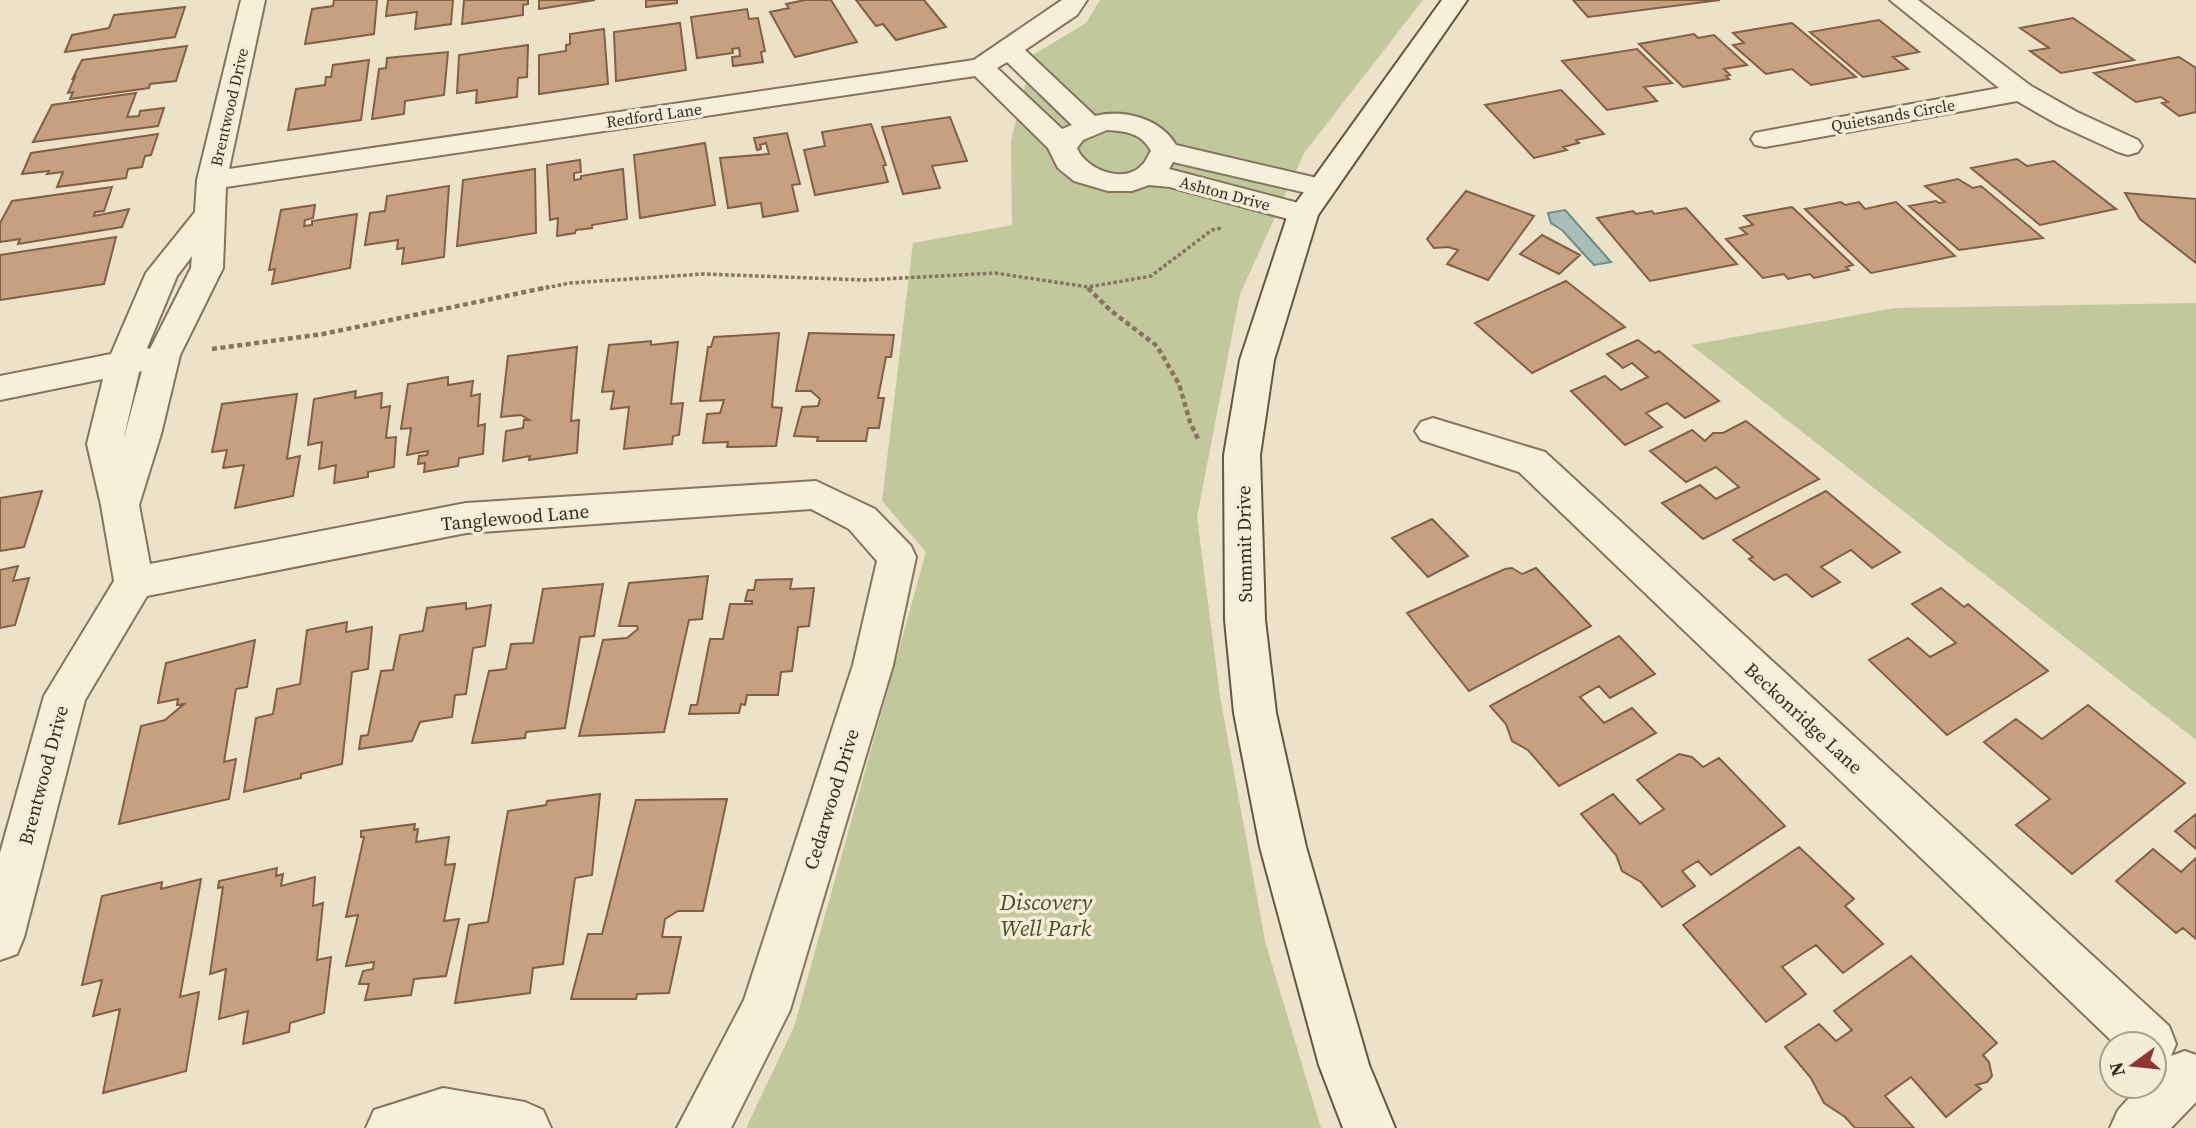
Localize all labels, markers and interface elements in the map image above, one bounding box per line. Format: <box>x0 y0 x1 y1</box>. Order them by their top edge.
street label: Brentwood Drive <box>205 46 253 168</box>
street label: Quietsands Circle <box>1829 93 1957 137</box>
street label: Redford Lane <box>605 97 703 133</box>
street label: Ashton Drive <box>1177 170 1273 216</box>
street label: Summit Drive <box>1230 485 1258 603</box>
street label: Tanglewood Lane <box>440 498 590 536</box>
street label: Beckonridge Lane <box>1739 656 1869 780</box>
street label: Brentwood Drive <box>12 702 74 848</box>
street label: Cedarwood Drive <box>797 725 865 873</box>
park label: Discovery Well Park <box>999 886 1093 944</box>
north arrow <box>2098 1030 2168 1100</box>
text: N <box>2102 1059 2131 1079</box>

